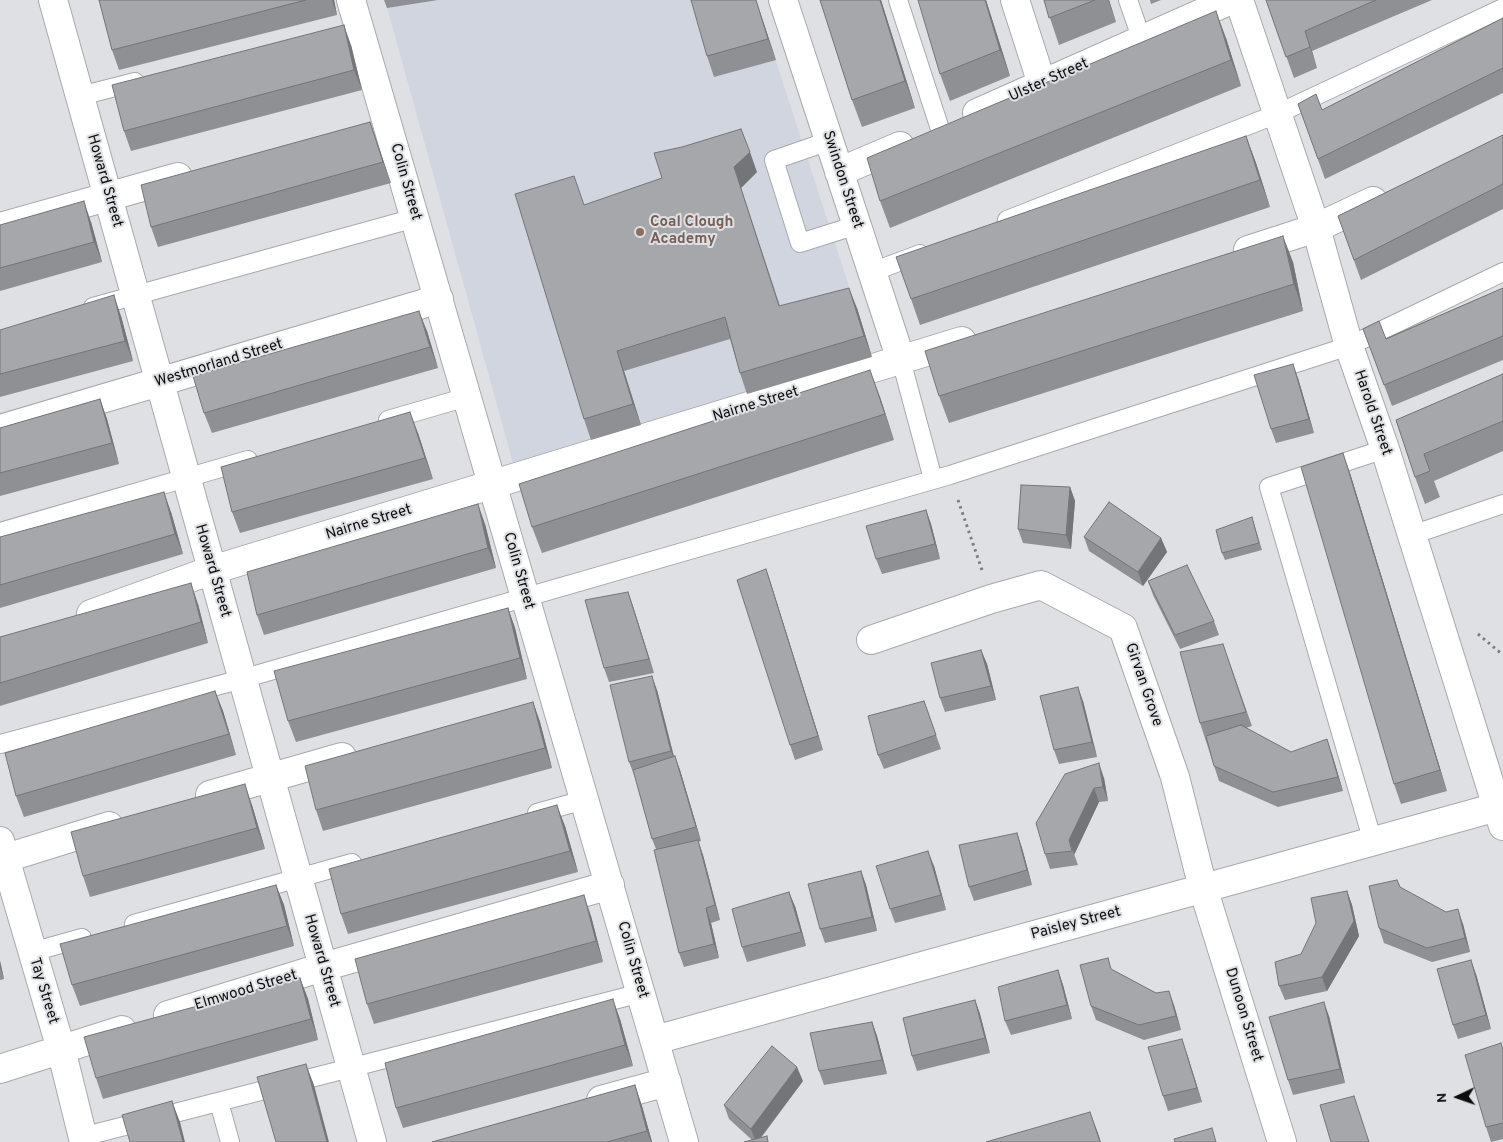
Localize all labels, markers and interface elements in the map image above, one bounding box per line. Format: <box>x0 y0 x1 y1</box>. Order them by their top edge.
street label: Ulster Street <box>1006 55 1092 107</box>
street label: Swindon Street <box>818 129 866 231</box>
street label: Howard Street <box>82 132 126 230</box>
street label: Colin Street <box>385 141 425 223</box>
place label: Coal Clough Academy <box>650 214 733 249</box>
marker: Coal Clough Academy <box>634 226 646 238</box>
street label: Westmorland Street <box>153 336 285 392</box>
street label: Harold Street <box>1349 368 1395 458</box>
street label: Nairne Street <box>711 383 801 427</box>
street label: Nairne Street <box>324 501 414 545</box>
street label: Howard Street <box>190 522 234 620</box>
street label: Colin Street <box>498 530 538 612</box>
street label: Girvan Grove <box>1120 641 1166 729</box>
street label: Paisley Street <box>1029 903 1123 945</box>
street label: Howard Street <box>299 912 343 1010</box>
street label: Colin Street <box>612 919 652 1001</box>
street label: Tay Street <box>24 956 62 1026</box>
street label: Dunoon Street <box>1220 966 1266 1064</box>
street label: Elmwood Street <box>192 967 300 1015</box>
north arrow <box>1433 1072 1483 1122</box>
text: N <box>1434 1092 1451 1103</box>

